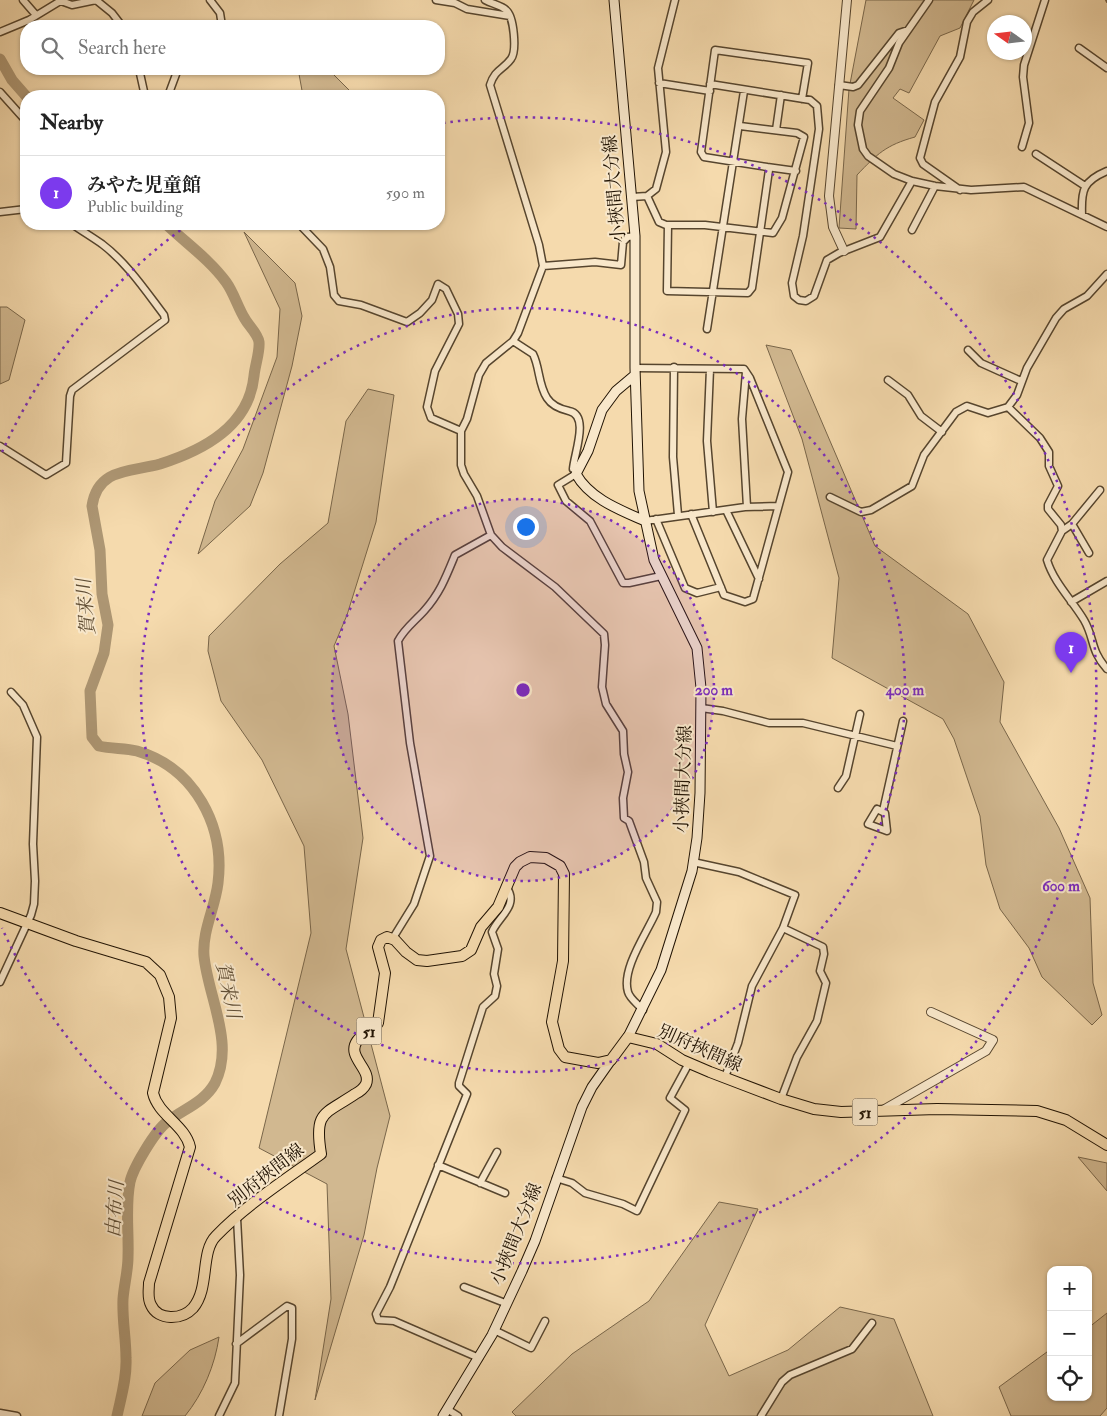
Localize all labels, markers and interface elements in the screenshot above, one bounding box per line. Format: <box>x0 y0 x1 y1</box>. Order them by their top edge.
north arrow <box>987 15 1032 60</box>
search box <box>20 20 445 75</box>
icon: search <box>38 34 66 62</box>
text: Search here <box>78 36 166 60</box>
text: Nearby <box>40 109 103 136</box>
street label: 小挾間大分線 <box>598 134 631 244</box>
text: みやた児童館 <box>87 173 201 197</box>
text: 1 <box>53 183 59 203</box>
text: 590 m <box>386 183 425 203</box>
text: Public building <box>87 197 183 217</box>
your location <box>513 514 539 540</box>
water label: 賀来川 <box>71 575 100 636</box>
pin: 1 <box>1055 632 1087 673</box>
centre of rings <box>514 681 532 699</box>
text: 200 m <box>695 681 733 700</box>
text: 400 m <box>885 681 924 700</box>
street label: 小挾間大分線 <box>670 725 697 833</box>
text: 600 m <box>1042 877 1080 896</box>
water label: 賀来川 <box>210 960 246 1023</box>
road number: 51 <box>356 1018 382 1044</box>
street label: 別府挾間線 <box>654 1020 746 1077</box>
road number: 51 <box>852 1098 878 1126</box>
street label: 別府挾間線 <box>224 1139 309 1212</box>
water label: 由布川 <box>101 1178 129 1238</box>
street label: 小挾間大分線 <box>486 1180 547 1289</box>
map controls <box>1047 1266 1092 1401</box>
button: + <box>1047 1266 1092 1311</box>
button: − <box>1047 1311 1092 1356</box>
button: locate <box>1047 1356 1092 1401</box>

